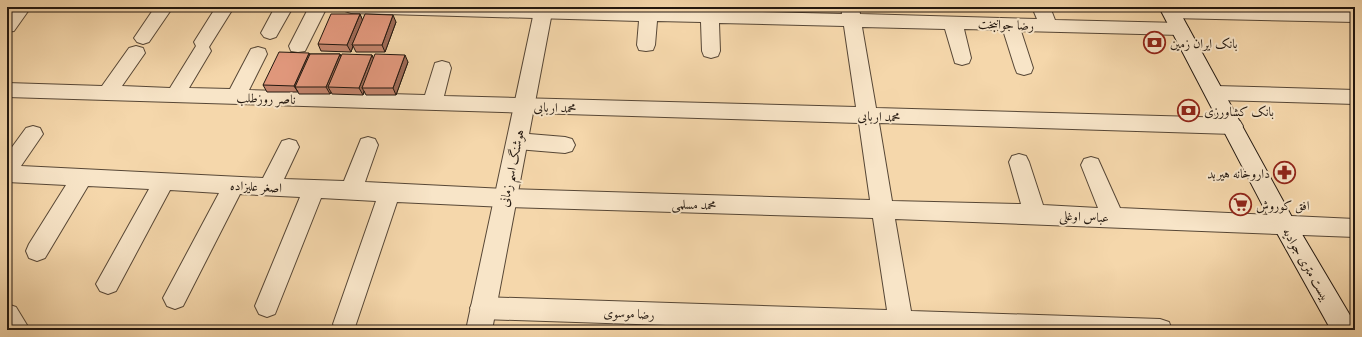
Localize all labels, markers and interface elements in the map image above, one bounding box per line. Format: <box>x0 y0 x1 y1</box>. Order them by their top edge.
street label: رضا جوانبخت <box>978 16 1034 34</box>
bank icon: بانک ایران زمین <box>1142 30 1168 56</box>
place label: بانک ایران زمین <box>1170 36 1238 52</box>
street label: ناصر روزطلب <box>236 90 296 109</box>
bank icon: بانک کشاورزی <box>1175 98 1201 124</box>
street label: محمد اربابی <box>533 99 577 118</box>
place label: بانک کشاورزی <box>1204 104 1274 120</box>
street label: محمد اربابی <box>857 108 901 127</box>
street label: هوشنگ اسم زمانی <box>495 128 533 209</box>
pharmacy icon: داروخانه هیربد <box>1272 160 1298 186</box>
place label: داروخانه هیربد <box>1207 166 1270 182</box>
street label: اصغر علیزاده <box>229 178 283 196</box>
supermarket icon: افق کوروش <box>1227 192 1253 218</box>
street label: محمد مسلمی <box>671 196 717 215</box>
place label: افق کوروش <box>1256 198 1310 214</box>
street label: عباس اوغلی <box>1059 208 1109 228</box>
street label: بیست متری جوادیه <box>1279 225 1334 304</box>
street label: رضا موسوی <box>603 305 655 323</box>

